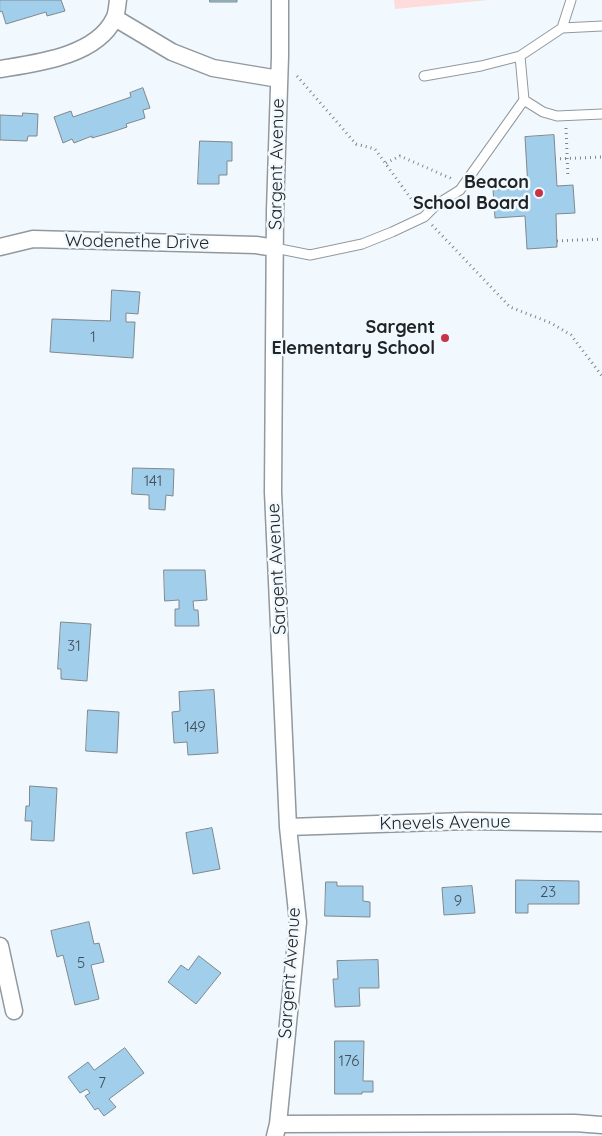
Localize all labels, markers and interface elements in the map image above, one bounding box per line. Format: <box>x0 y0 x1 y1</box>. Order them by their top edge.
street label: Sargent Avenue <box>265 98 289 230</box>
place label: Beacon School Board <box>413 172 529 214</box>
marker: Beacon School Board <box>533 187 545 199</box>
street label: Wodenethe Drive <box>65 230 209 254</box>
place label: Sargent Elementary School <box>271 317 435 359</box>
house number: 1 <box>90 328 96 346</box>
marker: Sargent Elementary School <box>439 332 451 344</box>
house number: 141 <box>144 472 162 490</box>
street label: Sargent Avenue <box>263 503 291 635</box>
house number: 31 <box>67 637 81 655</box>
house number: 149 <box>184 718 206 736</box>
street label: Knevels Avenue <box>379 811 511 835</box>
house number: 23 <box>540 883 556 901</box>
house number: 9 <box>454 892 462 910</box>
street label: Sargent Avenue <box>275 907 305 1039</box>
house number: 5 <box>77 954 85 972</box>
house number: 176 <box>339 1052 359 1070</box>
house number: 7 <box>98 1074 106 1092</box>

